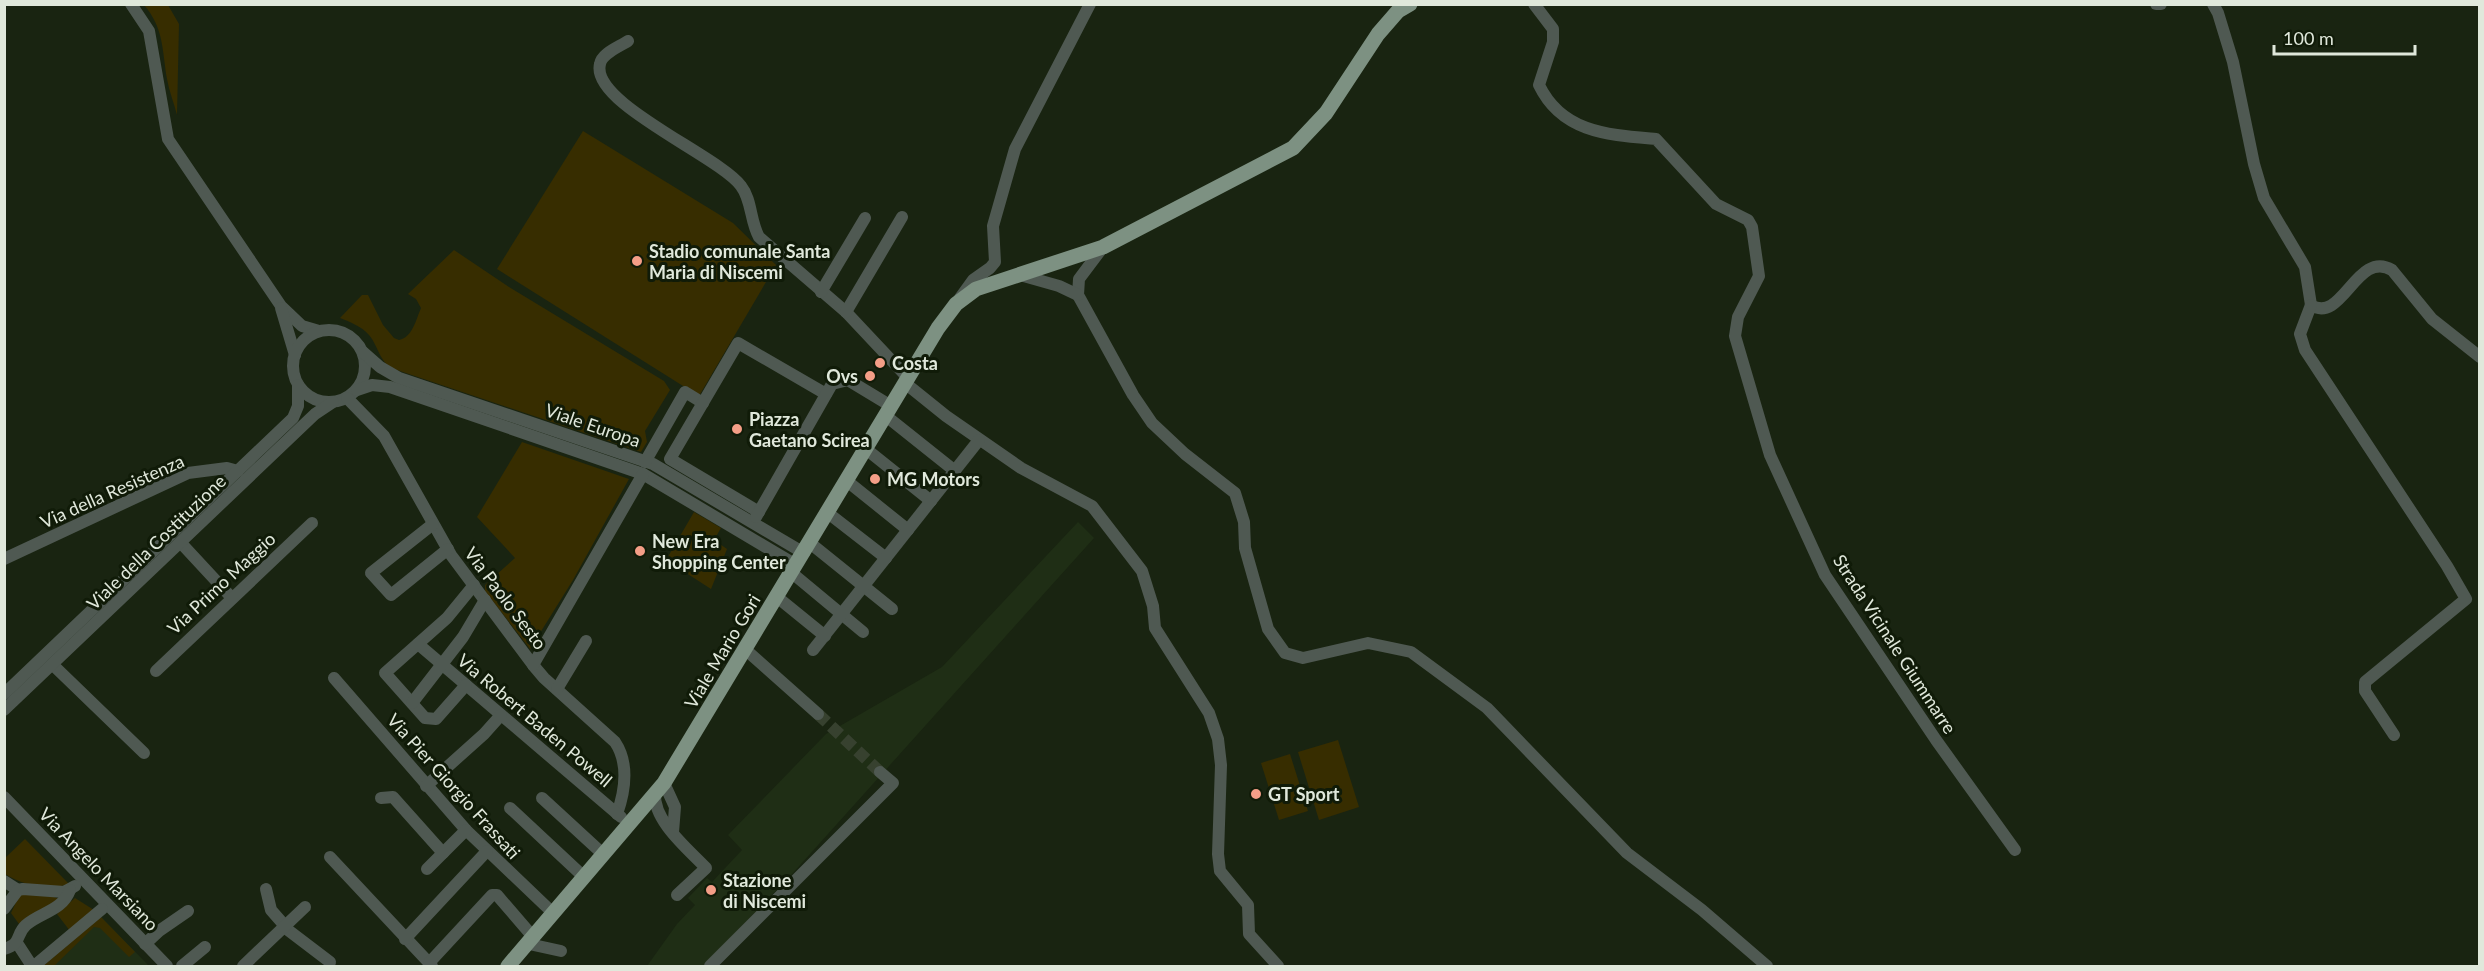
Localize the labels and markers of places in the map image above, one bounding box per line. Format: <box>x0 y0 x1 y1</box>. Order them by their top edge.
place label: Stadio comunale Santa Maria di Niscemi <box>649 240 830 283</box>
marker: Stadio comunale Santa Maria di Niscemi <box>630 254 644 268</box>
place label: Costa <box>892 352 938 374</box>
marker: Costa <box>873 356 887 370</box>
place label: Ovs <box>826 365 858 387</box>
marker: Ovs <box>863 369 877 383</box>
place label: Piazza Gaetano Scirea <box>749 408 870 451</box>
marker: Piazza Gaetano Scirea <box>730 422 744 436</box>
place label: MG Motors <box>887 468 980 490</box>
marker: MG Motors <box>868 472 882 486</box>
place label: New Era Shopping Center <box>652 530 786 573</box>
marker: New Era Shopping Center <box>633 544 647 558</box>
place label: GT Sport <box>1268 783 1340 805</box>
marker: GT Sport <box>1249 787 1263 801</box>
place label: Stazione di Niscemi <box>723 869 806 912</box>
marker: Stazione di Niscemi <box>704 883 718 897</box>

